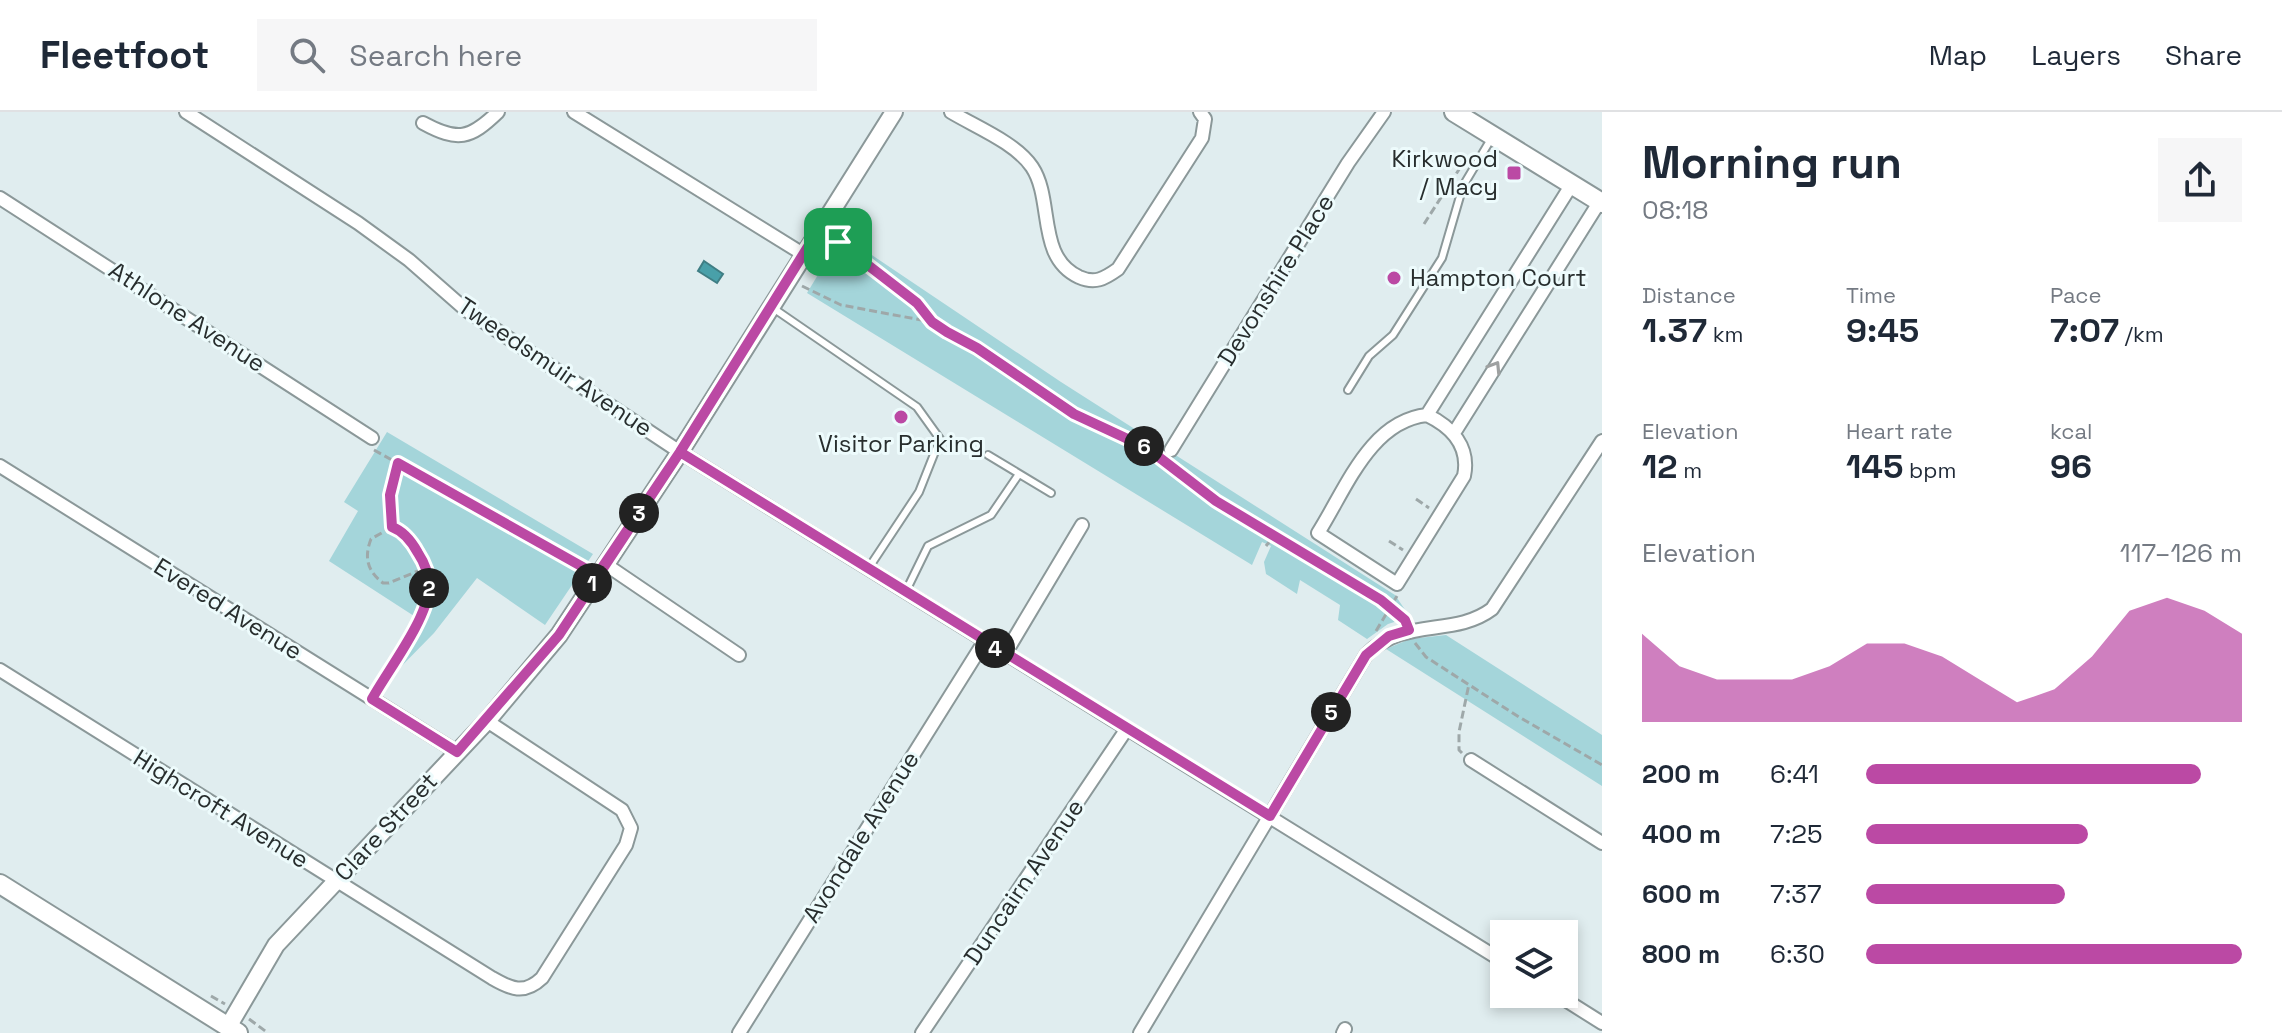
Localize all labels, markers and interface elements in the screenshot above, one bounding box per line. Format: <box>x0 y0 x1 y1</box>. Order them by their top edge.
search box <box>257 19 817 91</box>
text: Fleetfoot <box>40 31 209 79</box>
icon: search <box>285 33 329 77</box>
text: Search here <box>349 36 522 75</box>
text: Map <box>1929 37 1987 73</box>
text: Layers <box>2031 37 2121 73</box>
text: Share <box>2165 37 2242 73</box>
text: Morning run <box>1642 135 1902 191</box>
button: share <box>2158 138 2242 222</box>
place label: Kirkwood / Macy <box>1391 143 1498 202</box>
marker: Kirkwood / Macy <box>1505 164 1523 182</box>
street label: Devonshire Place <box>1210 188 1341 371</box>
text: 08:18 <box>1642 193 1709 227</box>
pin <box>804 208 872 276</box>
icon: arrive <box>816 220 860 264</box>
street label: Athlone Avenue <box>103 254 271 379</box>
place label: Hampton Court <box>1410 262 1587 293</box>
marker: Hampton Court <box>1385 269 1403 287</box>
text: Distance <box>1642 281 1736 309</box>
text: Time <box>1846 281 1896 309</box>
text: Pace <box>2050 281 2102 309</box>
street label: Tweedsmuir Avenue <box>452 290 659 443</box>
text: 1.37 <box>1642 309 1707 352</box>
text: 9:45 <box>1846 309 1919 352</box>
text: 7:07 <box>2050 309 2119 352</box>
text: km <box>1707 320 1743 348</box>
text: /km <box>2119 320 2164 348</box>
one-way arrow <box>1486 361 1501 376</box>
marker: Visitor Parking <box>892 408 910 426</box>
text: Elevation <box>1642 417 1738 445</box>
text: Heart rate <box>1846 417 1953 445</box>
text: kcal <box>2050 417 2092 445</box>
pin: 6 <box>1124 426 1164 466</box>
place label: Visitor Parking <box>818 428 984 459</box>
text: 6 <box>1137 432 1151 460</box>
text: 12 <box>1642 445 1678 488</box>
text: 145 <box>1846 445 1903 488</box>
text: 96 <box>2050 445 2092 488</box>
text: m <box>1678 456 1702 484</box>
text: bpm <box>1903 456 1956 484</box>
pin: 3 <box>619 493 659 533</box>
text: 3 <box>632 499 646 527</box>
text: Elevation <box>1642 536 1756 570</box>
text: 117–126 m <box>2120 536 2242 570</box>
street label: Evered Avenue <box>148 551 308 667</box>
pin: 1 <box>572 563 612 603</box>
pin: 2 <box>409 568 449 608</box>
text: 1 <box>587 569 597 597</box>
text: 2 <box>422 574 436 602</box>
pin: 4 <box>975 628 1015 668</box>
text: 4 <box>988 634 1002 662</box>
pin: 5 <box>1311 692 1351 732</box>
text: 5 <box>1324 698 1338 726</box>
street label: Highcroft Avenue <box>128 742 315 875</box>
street label: Avondale Avenue <box>795 745 926 928</box>
text: 200 m <box>1642 757 1720 791</box>
text: 6:41 <box>1770 757 1819 791</box>
street label: Clare Street <box>327 766 444 887</box>
street label: Duncairn Avenue <box>957 793 1091 971</box>
text: 400 m <box>1642 817 1721 851</box>
text: 7:25 <box>1770 817 1823 851</box>
text: 600 m <box>1642 877 1721 911</box>
text: 7:37 <box>1770 877 1822 911</box>
map controls <box>1490 920 1578 1008</box>
button: layers <box>1490 920 1578 1008</box>
text: 800 m <box>1642 937 1720 971</box>
text: 6:30 <box>1770 937 1825 971</box>

